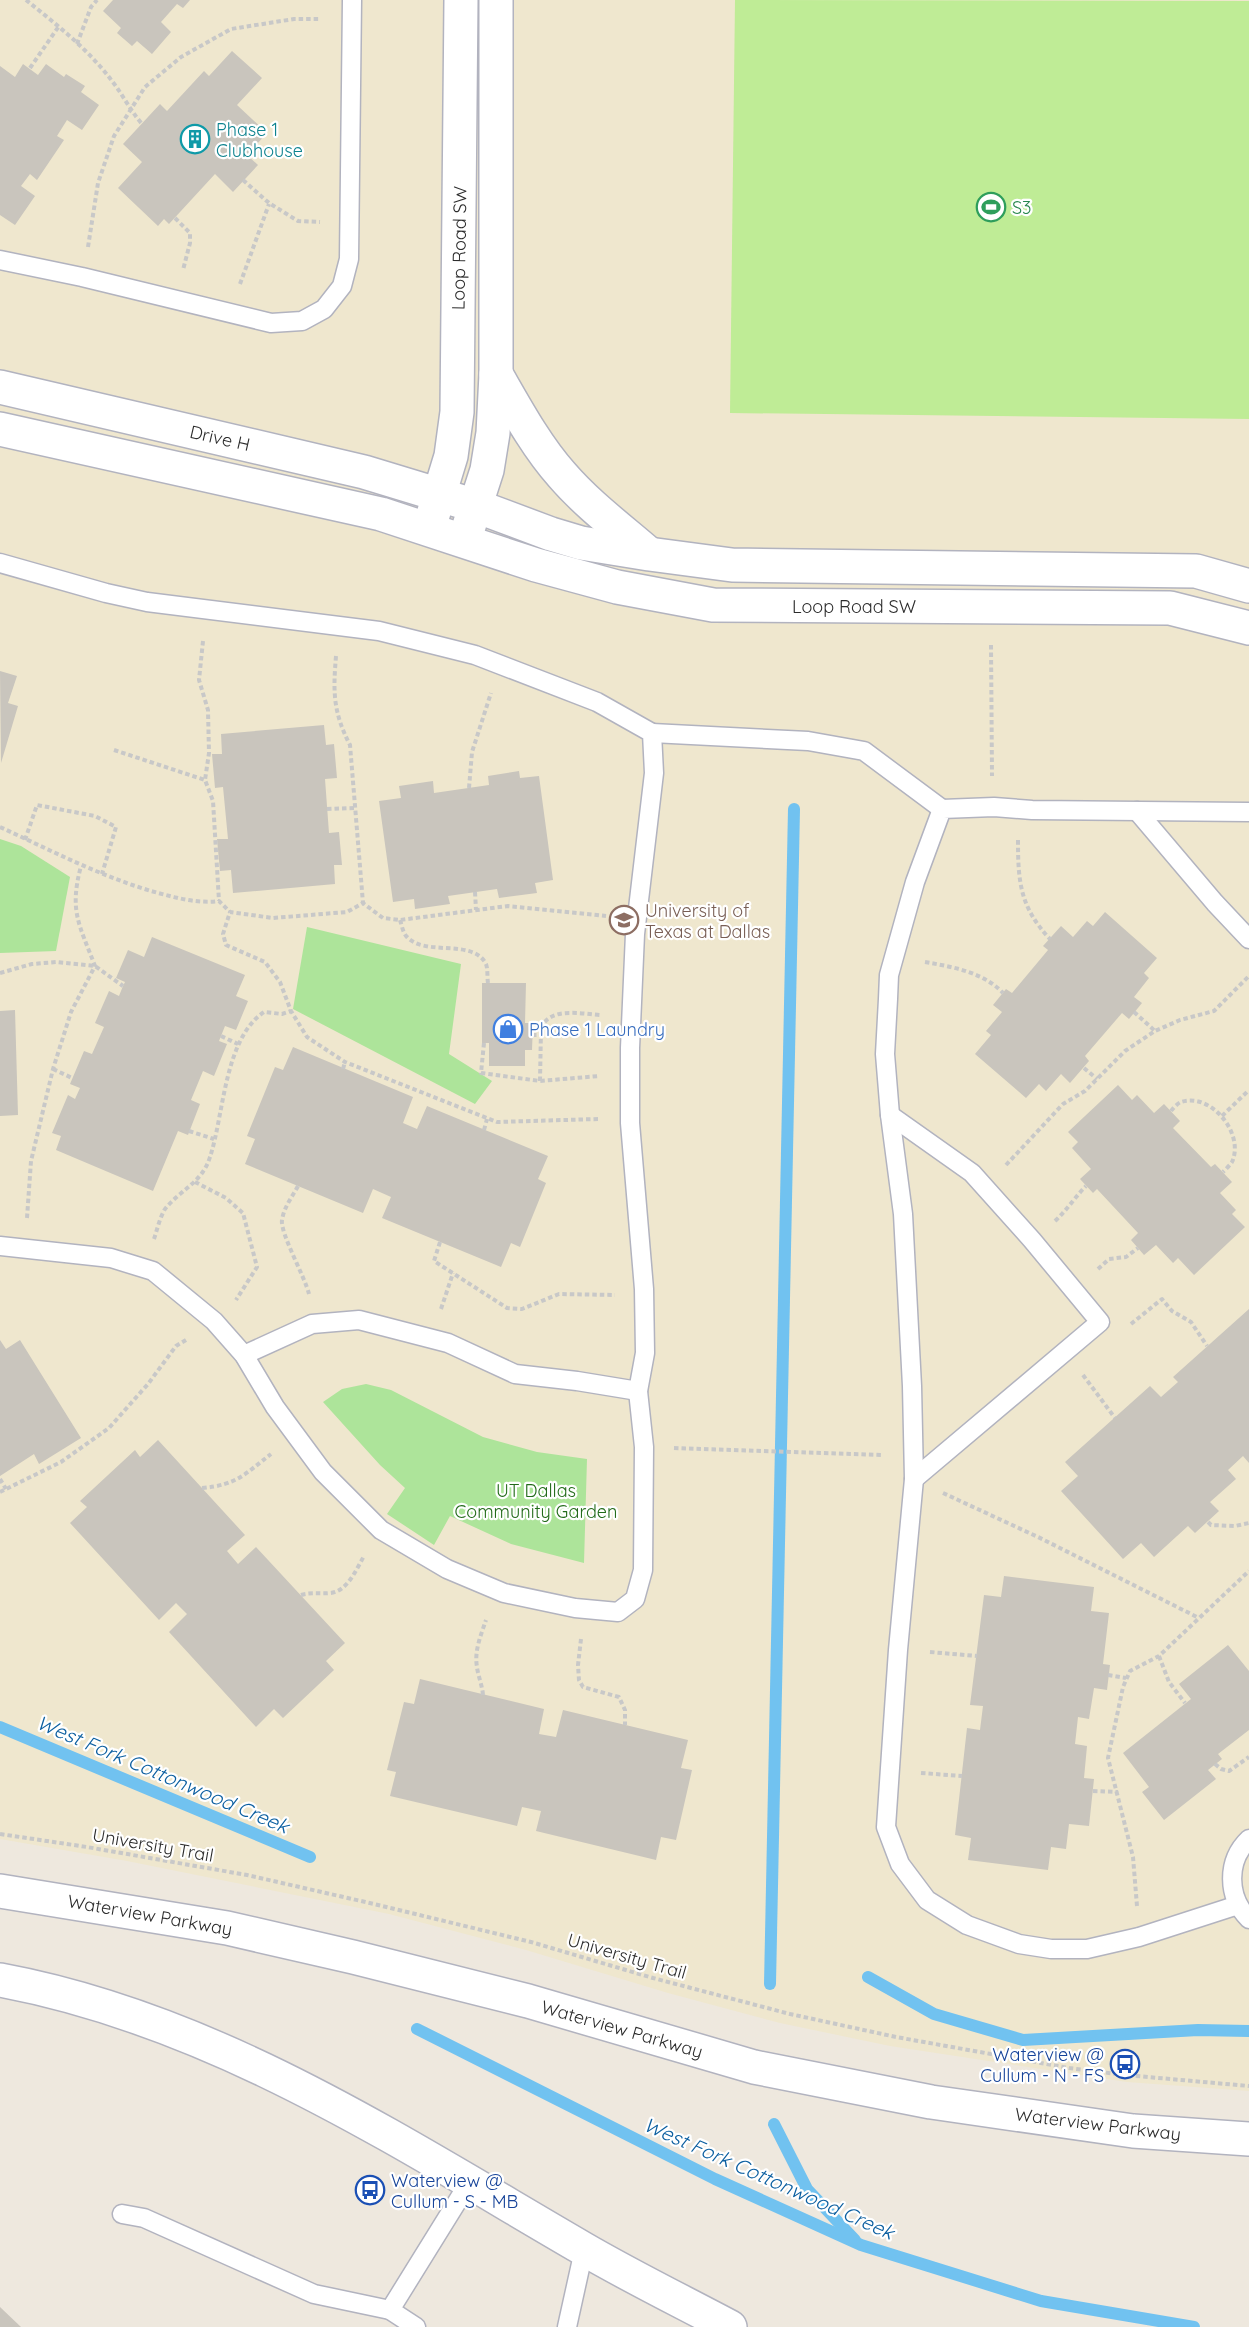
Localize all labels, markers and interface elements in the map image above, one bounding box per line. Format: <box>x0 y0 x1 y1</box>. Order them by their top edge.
place label: Phase 1 Clubhouse <box>216 118 303 162</box>
building icon: Phase 1 Clubhouse <box>179 123 211 155</box>
street label: Loop Road SW <box>446 186 472 310</box>
sports icon: S3 <box>975 191 1007 223</box>
place label: S3 <box>1012 196 1032 219</box>
street label: Drive H <box>188 420 252 456</box>
street label: Loop Road SW <box>792 595 916 618</box>
place label: University of Texas at Dallas <box>645 899 770 943</box>
school or university icon: University of Texas at Dallas <box>608 904 640 936</box>
shop icon: Phase 1 Laundry <box>492 1013 524 1045</box>
place label: Phase 1 Laundry <box>529 1018 665 1041</box>
park label: UT Dallas Community Garden <box>455 1479 617 1523</box>
water label: West Fork Cottonwood Creek <box>33 1709 295 1839</box>
street label: University Trail <box>91 1823 215 1867</box>
street label: Waterview Parkway <box>66 1889 234 1941</box>
street label: University Trail <box>565 1928 689 1984</box>
street label: Waterview Parkway <box>539 1995 705 2063</box>
place label: Waterview @ Cullum - N - FS <box>980 2043 1104 2087</box>
bus stop icon: Waterview @ Cullum - N - FS <box>1109 2048 1141 2080</box>
street label: Waterview Parkway <box>1014 2102 1182 2146</box>
water label: West Fork Cottonwood Creek <box>640 2111 900 2246</box>
place label: Waterview @ Cullum - S - MB <box>391 2169 518 2213</box>
bus stop icon: Waterview @ Cullum - S - MB <box>354 2174 386 2206</box>

